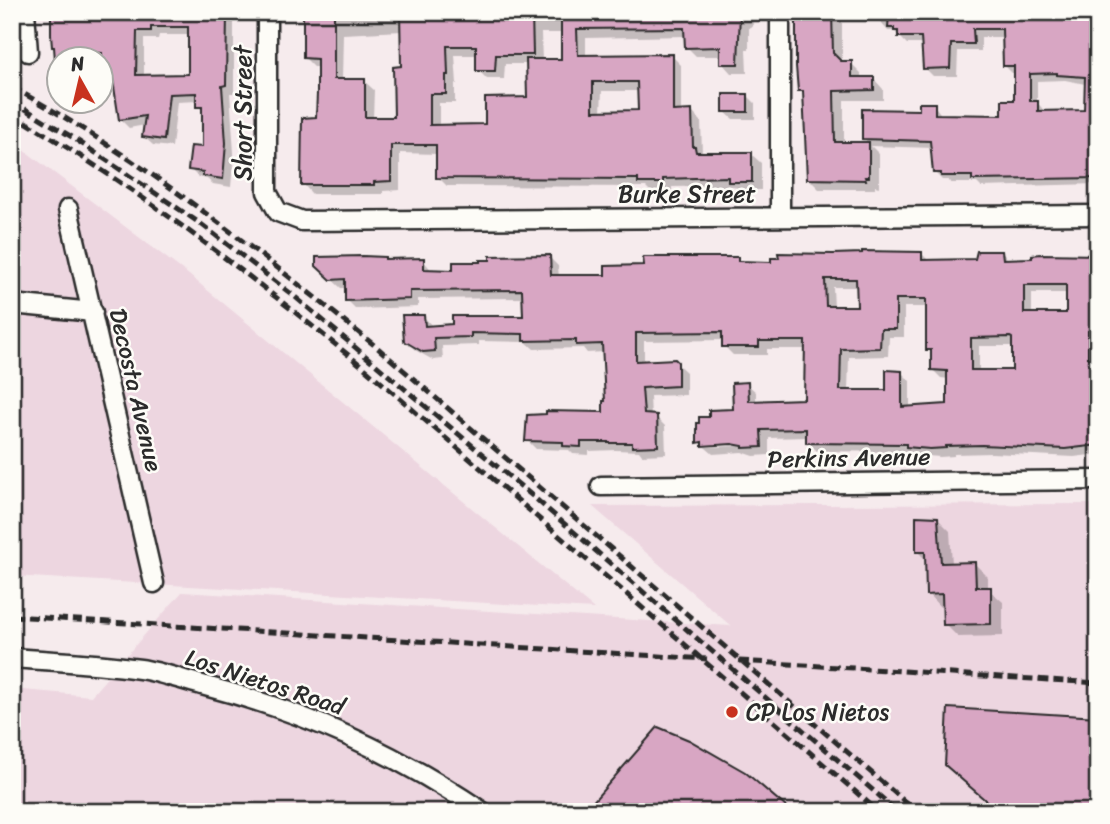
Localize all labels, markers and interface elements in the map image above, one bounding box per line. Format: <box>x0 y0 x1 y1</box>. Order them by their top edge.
street label: Short Street <box>222 44 264 181</box>
north arrow <box>46 46 116 116</box>
text: N <box>68 46 87 81</box>
street label: Burke Street <box>618 173 756 215</box>
street label: Decosta Avenue <box>97 304 175 476</box>
street label: Perkins Avenue <box>767 436 931 480</box>
street label: Los Nietos Road <box>180 636 353 728</box>
place label: CP Los Nietos <box>746 691 889 733</box>
marker: CP Los Nietos <box>724 704 740 720</box>

